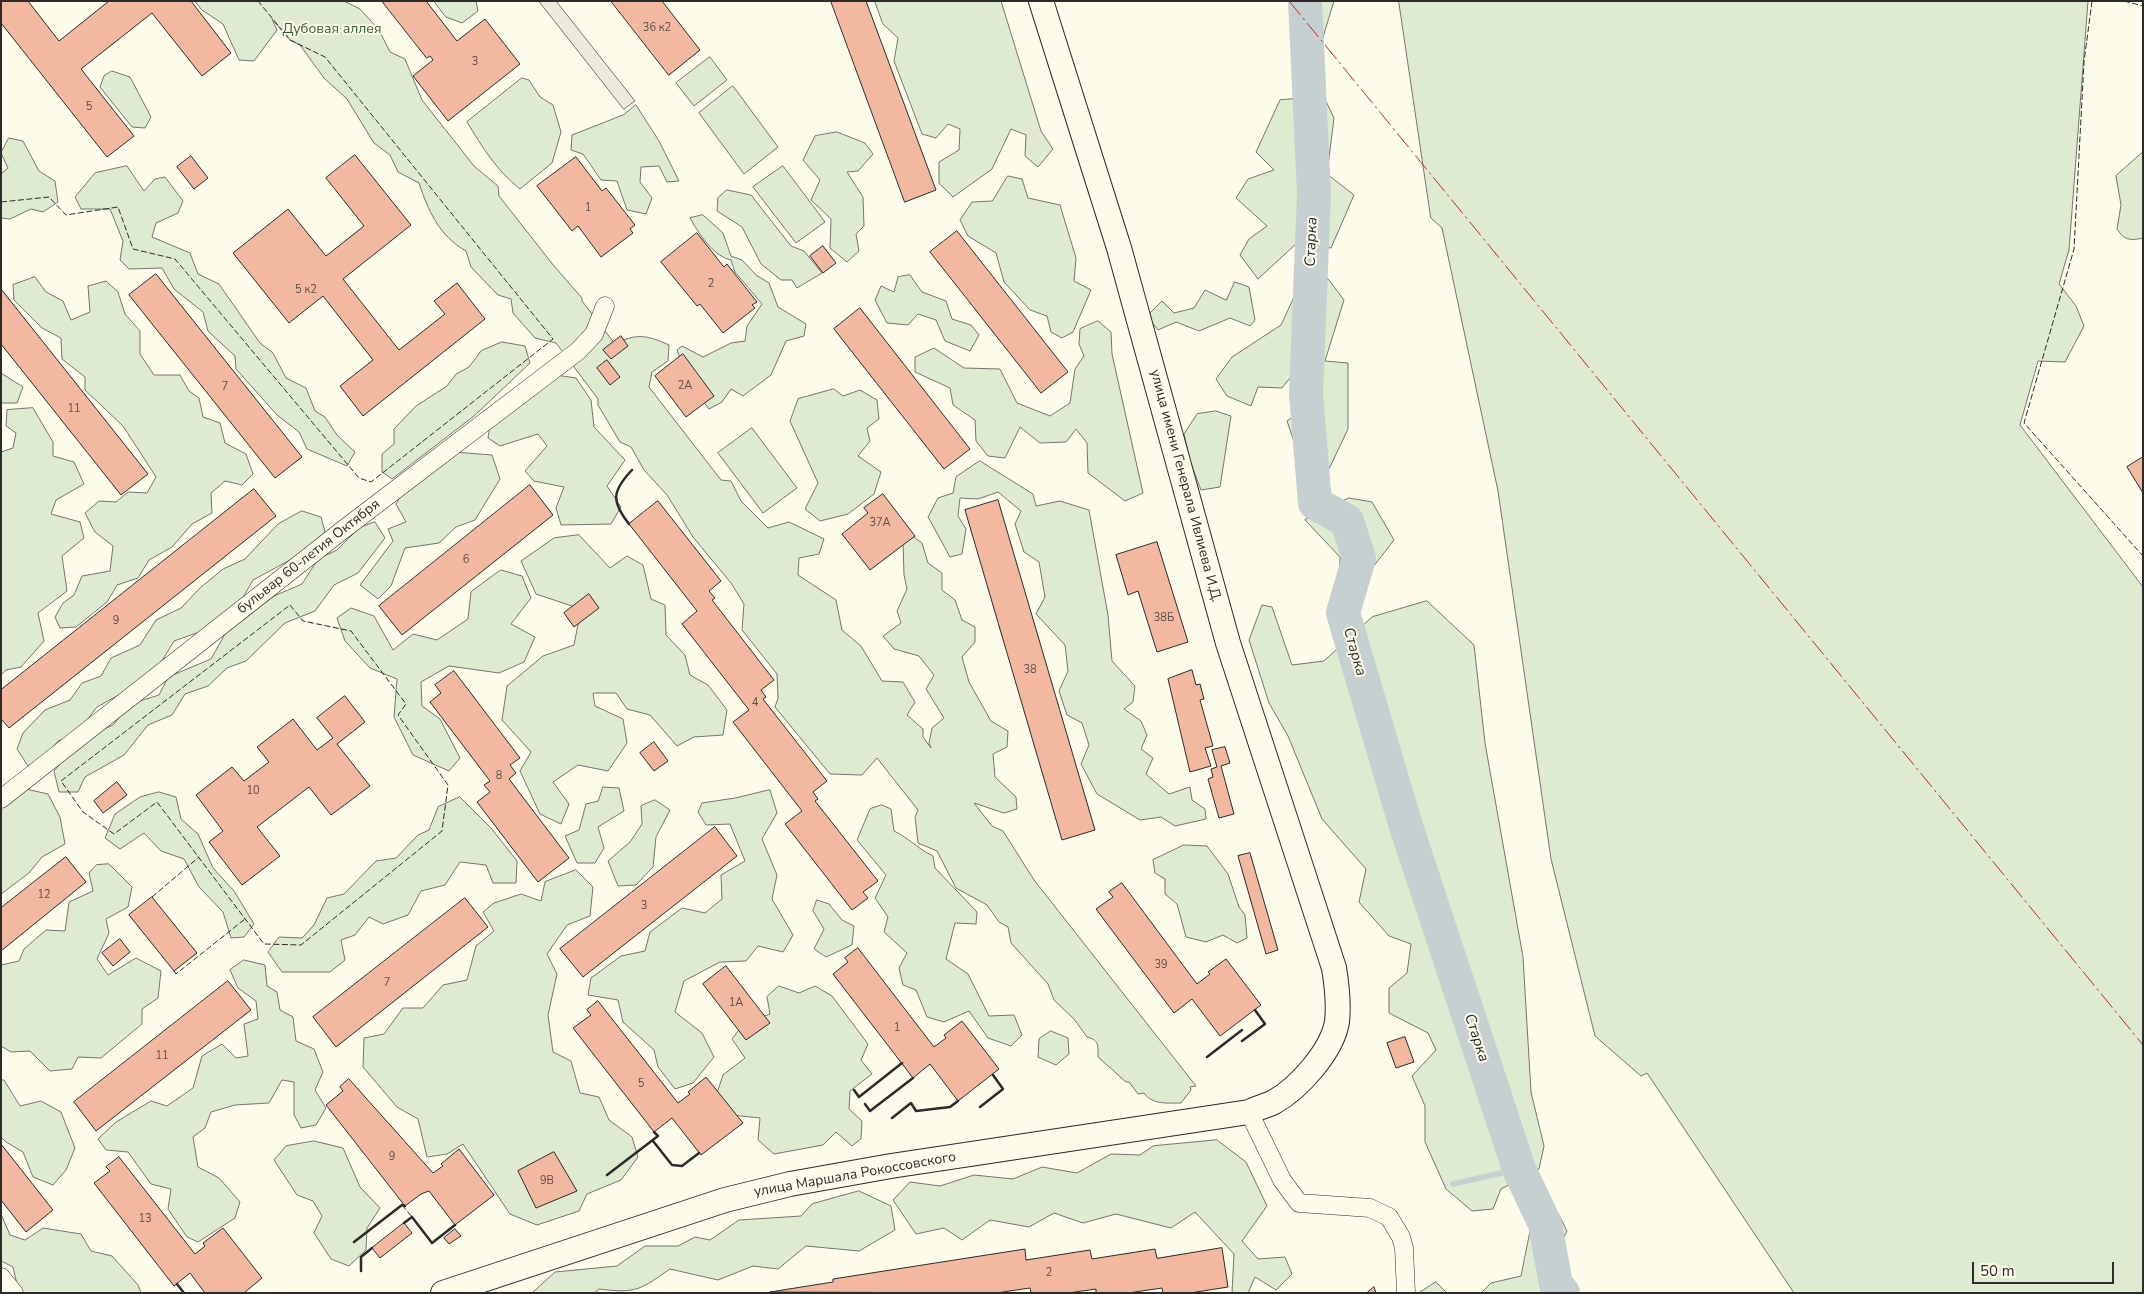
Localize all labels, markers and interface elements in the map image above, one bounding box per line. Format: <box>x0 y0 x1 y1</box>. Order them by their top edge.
house number: 36 к2 <box>643 21 671 35</box>
park label: Дубовая аллея <box>283 22 381 38</box>
house number: 3 <box>472 55 478 69</box>
house number: 5 <box>86 100 92 114</box>
house number: 1 <box>585 201 591 215</box>
water label: Старка <box>1302 217 1322 267</box>
house number: 2 <box>708 277 714 291</box>
house number: 5 к2 <box>295 283 317 297</box>
street label: улица имени Генерала Ивлиева И.Д. <box>1146 368 1224 604</box>
house number: 2А <box>678 379 692 393</box>
house number: 7 <box>222 380 228 394</box>
house number: 11 <box>67 402 81 416</box>
street label: бульвар 60-летия Октября <box>234 496 384 618</box>
house number: 37А <box>869 516 891 530</box>
house number: 6 <box>463 553 469 567</box>
house number: 38Б <box>1154 611 1174 625</box>
house number: 9 <box>113 614 119 628</box>
water label: Старка <box>1338 626 1370 678</box>
house number: 38 <box>1023 663 1037 677</box>
house number: 4 <box>752 696 758 710</box>
house number: 8 <box>496 769 502 783</box>
house number: 10 <box>246 784 260 798</box>
house number: 12 <box>37 888 51 902</box>
house number: 3 <box>641 899 647 913</box>
house number: 39 <box>1154 958 1168 972</box>
house number: 7 <box>384 976 390 990</box>
house number: 1А <box>729 996 743 1010</box>
water label: Старка <box>1460 1012 1492 1064</box>
house number: 1 <box>894 1021 900 1035</box>
house number: 11 <box>155 1049 169 1063</box>
house number: 5 <box>638 1077 644 1091</box>
street label: улица Маршала Рокоссовского <box>753 1149 957 1201</box>
house number: 9 <box>389 1150 395 1164</box>
house number: 9В <box>540 1174 554 1188</box>
house number: 13 <box>138 1212 152 1226</box>
scale bar <box>1974 1252 2116 1284</box>
text: 50 m <box>1980 1261 2015 1281</box>
house number: 2 <box>1046 1266 1052 1280</box>

